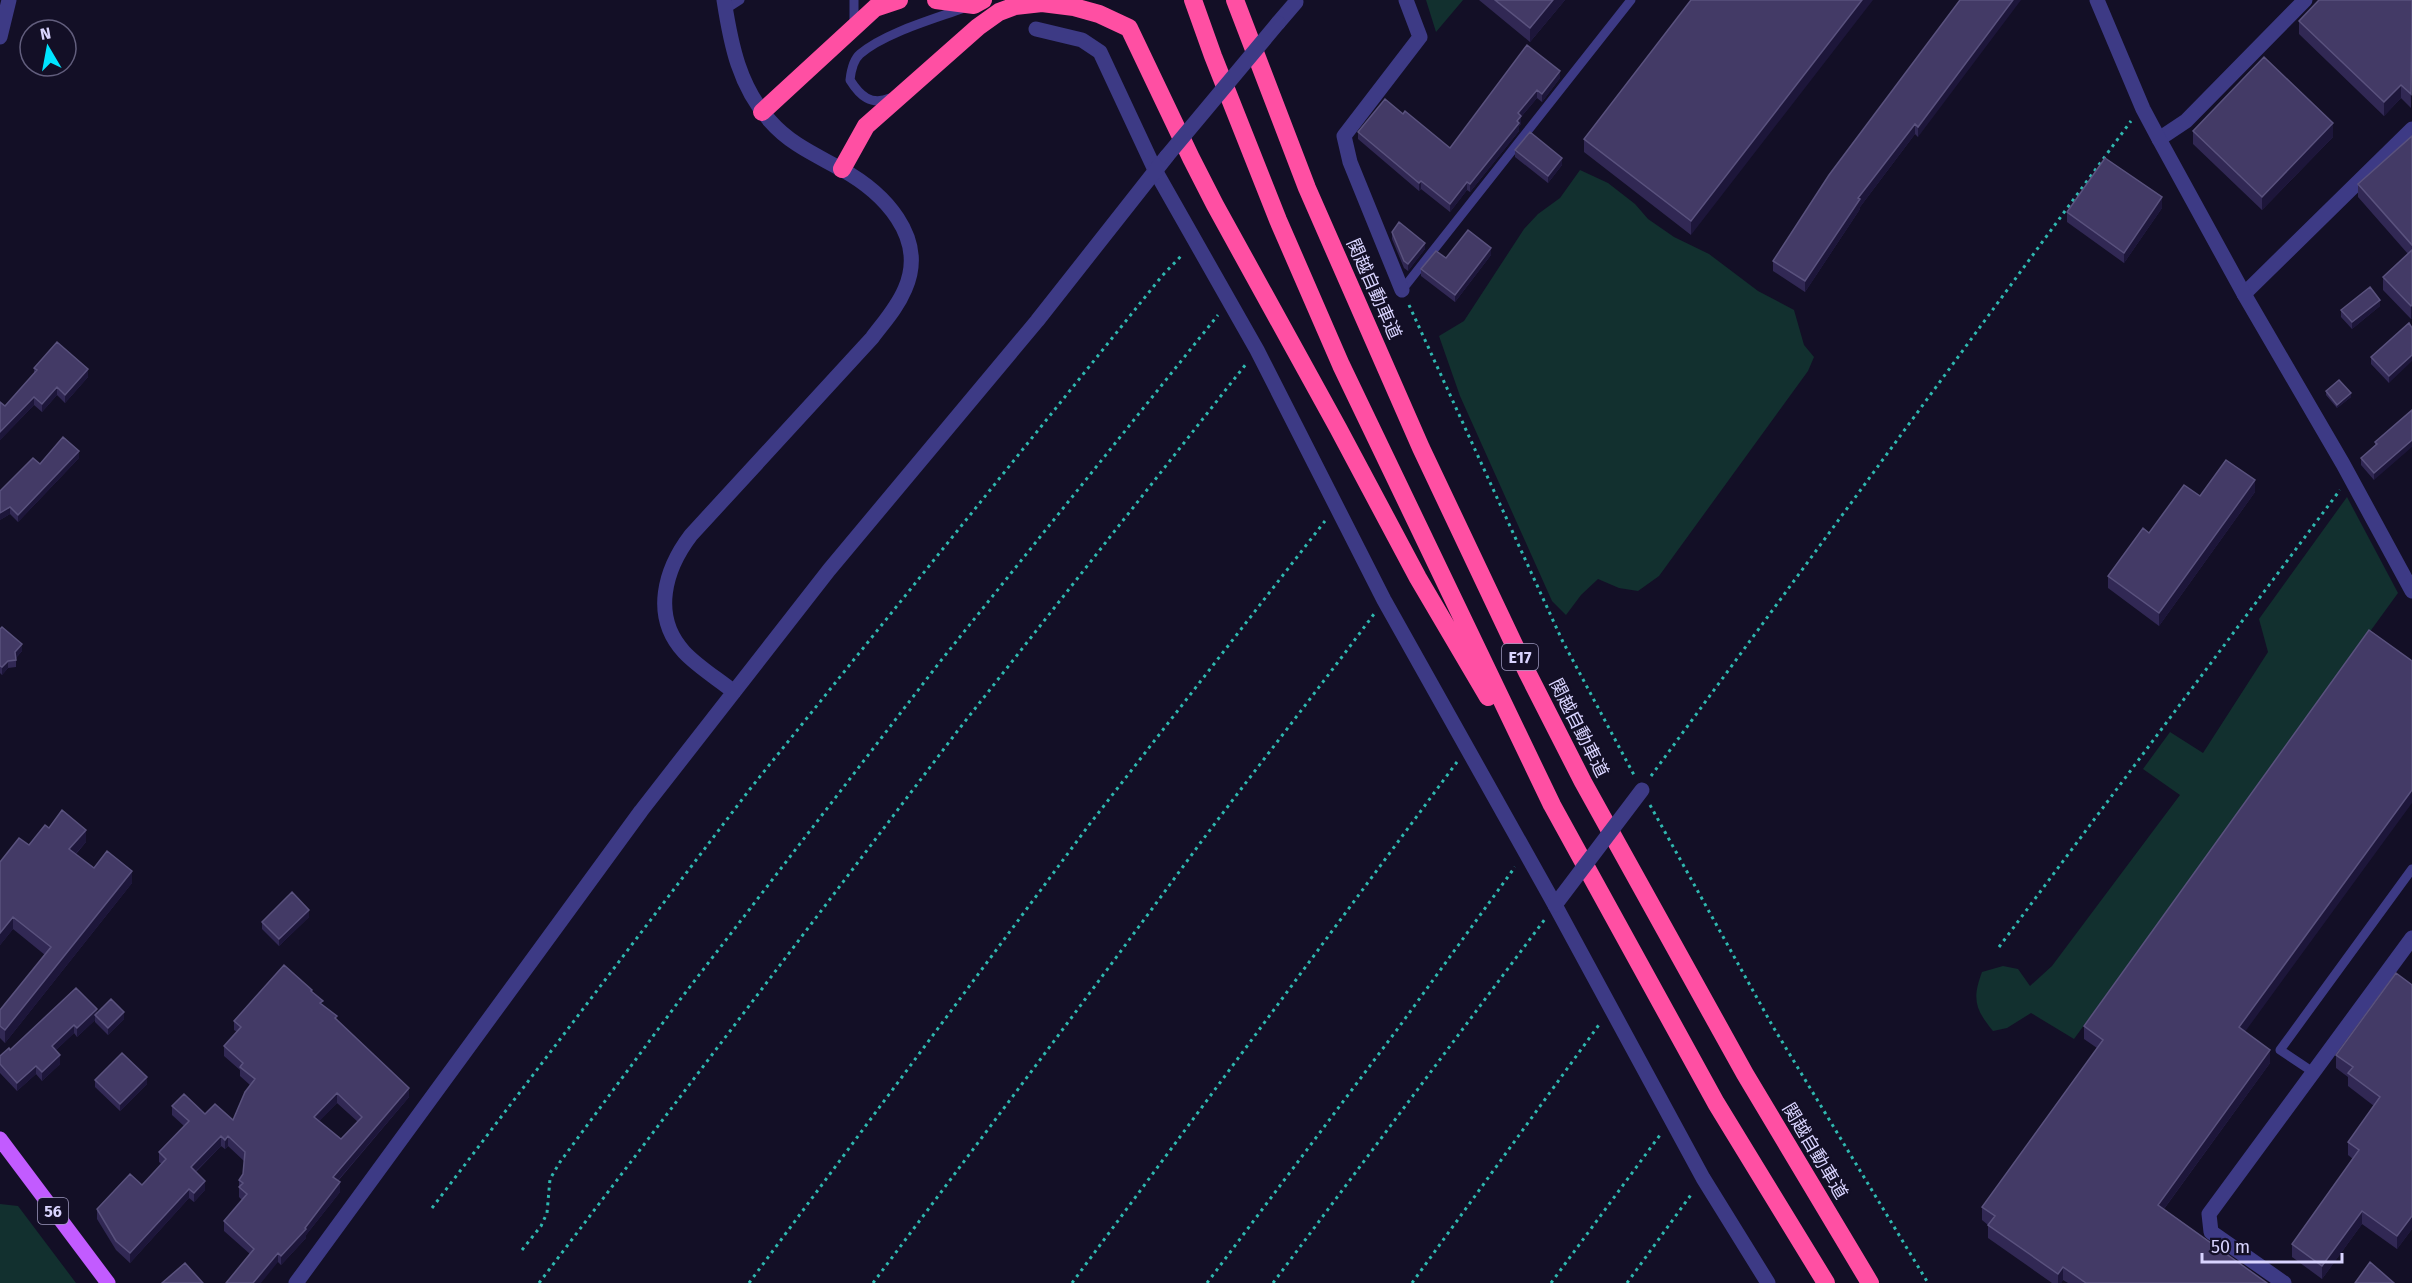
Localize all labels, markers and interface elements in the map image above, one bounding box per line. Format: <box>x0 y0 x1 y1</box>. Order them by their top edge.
north arrow <box>18 18 78 78</box>
text: N <box>39 23 52 44</box>
street label: 関越自動車道 <box>1342 235 1406 343</box>
road number: E17 <box>1502 644 1538 670</box>
street label: 関越自動車道 <box>1545 675 1613 781</box>
street label: 関越自動車道 <box>1778 1099 1852 1203</box>
road number: 56 <box>38 1198 68 1224</box>
scale bar <box>2202 1226 2342 1264</box>
text: 50 m <box>2211 1236 2250 1258</box>

